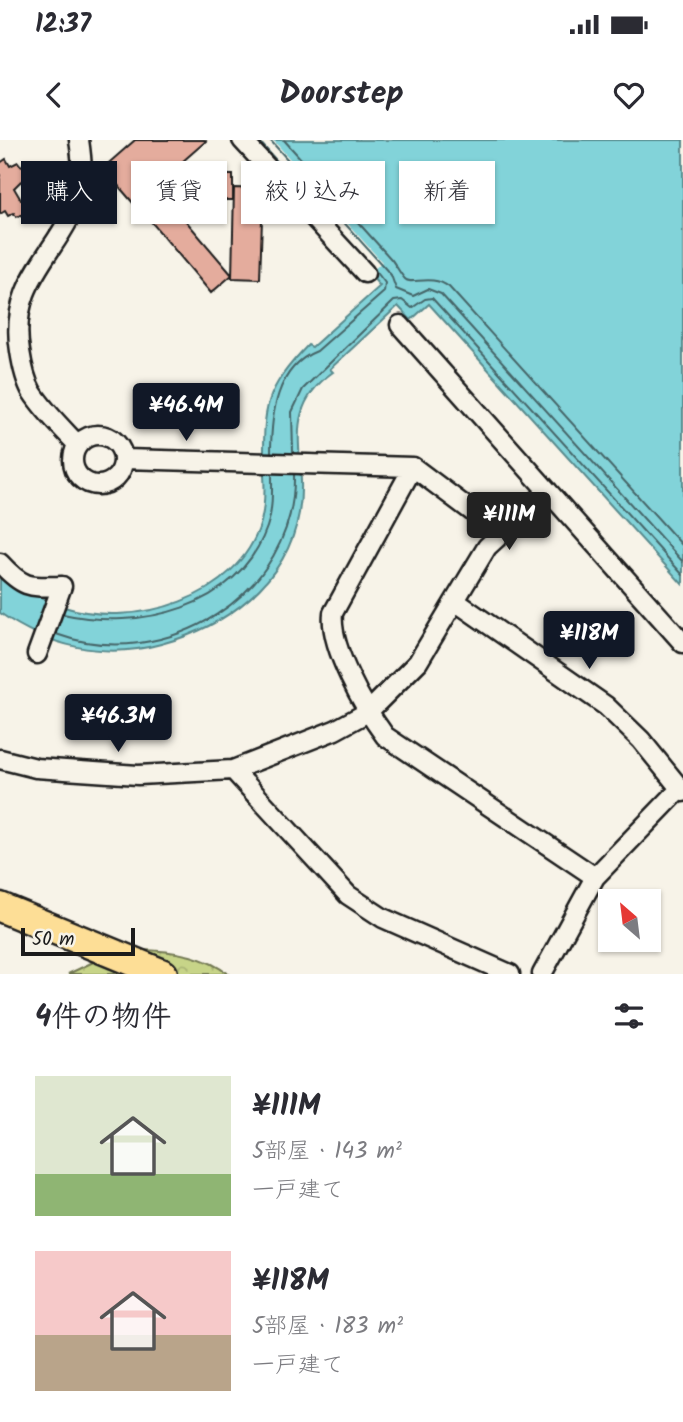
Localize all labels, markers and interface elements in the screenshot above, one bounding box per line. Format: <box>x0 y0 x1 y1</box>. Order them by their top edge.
text: 12:37 <box>35 4 91 46</box>
text: Doorstep <box>279 69 404 120</box>
icon: back <box>35 76 73 114</box>
icon: heart <box>610 76 648 114</box>
chip: 購入 <box>21 161 117 224</box>
chip: 賃貸 <box>131 161 227 224</box>
chip: 絞り込み <box>241 161 385 224</box>
chip: 新着 <box>399 161 495 224</box>
pin: ¥46.4M <box>129 384 243 443</box>
text: ¥46.4M <box>149 388 223 424</box>
pin: ¥111M <box>460 492 558 552</box>
text: ¥111M <box>483 497 535 533</box>
pin: ¥118M <box>540 612 638 671</box>
text: ¥118M <box>560 616 619 652</box>
pin: ¥46.3M <box>61 694 175 754</box>
text: ¥46.3M <box>81 699 155 735</box>
north arrow <box>598 889 662 952</box>
map controls <box>598 889 661 952</box>
scale bar <box>21 925 135 957</box>
text: 50 m <box>32 925 74 955</box>
text: 4件の物件 <box>35 994 171 1042</box>
icon: filters <box>610 997 648 1035</box>
text: ¥111M <box>252 1083 320 1131</box>
icon: home <box>91 1104 175 1188</box>
text: 5部屋 · 143 m² <box>252 1134 402 1170</box>
text: 一戸建て <box>252 1173 344 1209</box>
text: ¥118M <box>252 1258 329 1306</box>
icon: home <box>91 1279 175 1363</box>
text: 5部屋 · 183 m² <box>252 1309 403 1345</box>
text: 一戸建て <box>252 1348 344 1384</box>

